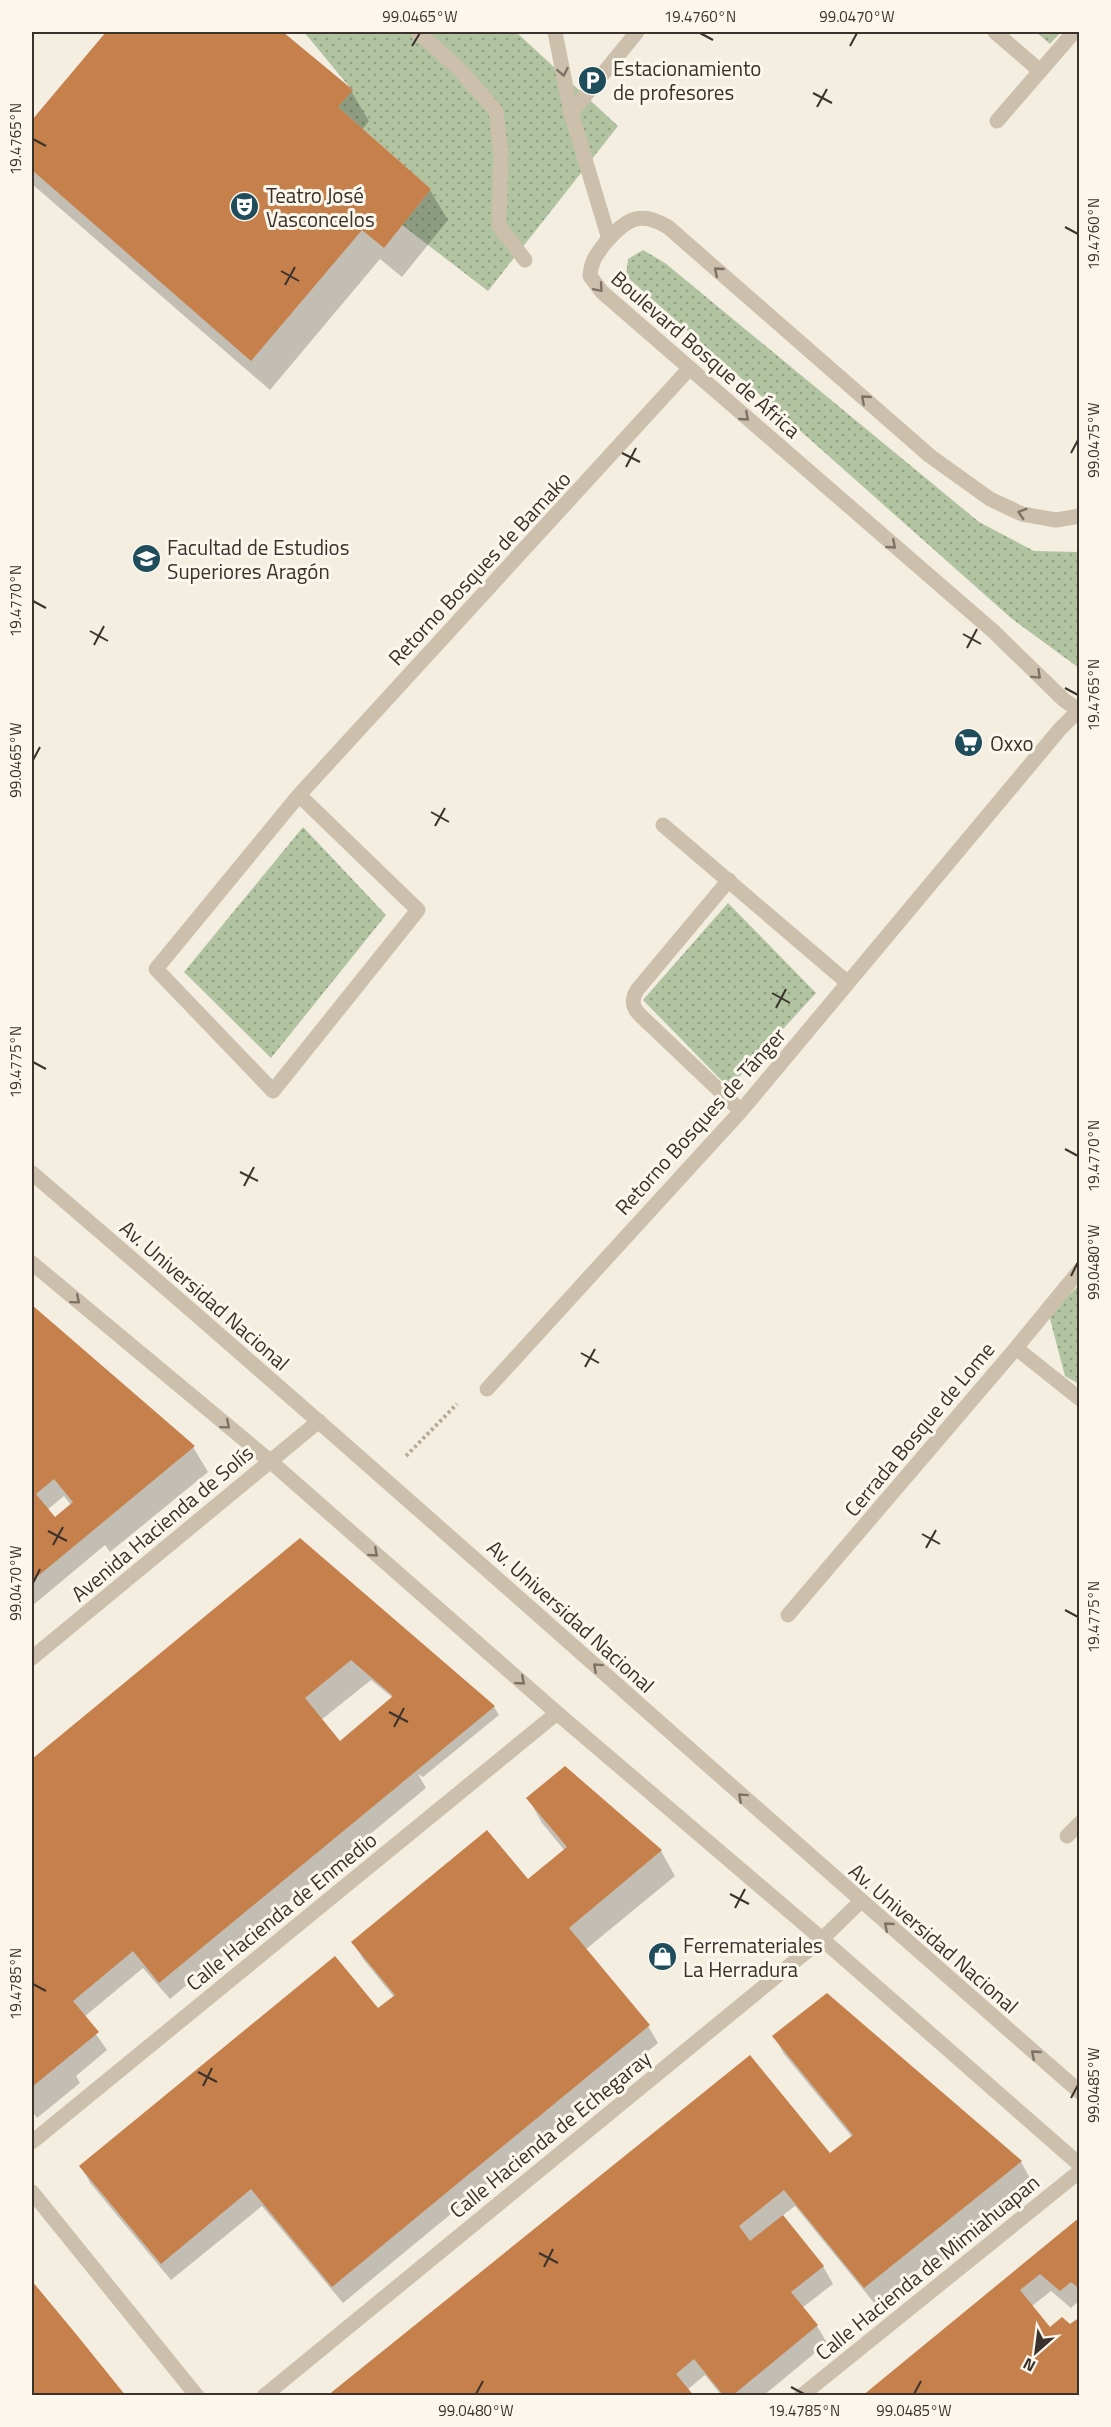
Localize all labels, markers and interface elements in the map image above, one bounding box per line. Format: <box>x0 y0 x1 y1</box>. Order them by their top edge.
text: 99.0465°W <box>382 5 458 28</box>
text: 19.4760°N <box>664 5 736 28</box>
text: 99.0470°W <box>819 5 895 28</box>
place label: Estacionamiento de profesores <box>613 52 761 108</box>
parking icon: Estacionamiento de profesores <box>576 64 608 96</box>
one-way arrow <box>556 67 569 77</box>
text: 19.4765°N <box>4 103 27 175</box>
place label: Teatro José Vasconcelos <box>266 179 375 235</box>
theatre icon: Teatro José Vasconcelos <box>229 191 261 223</box>
text: 19.4760°N <box>1082 198 1105 270</box>
street label: Boulevard Bosque de África <box>604 263 808 446</box>
one-way arrow <box>714 267 725 278</box>
one-way arrow <box>592 281 603 292</box>
one-way arrow <box>861 395 872 406</box>
text: 99.0475°W <box>1082 402 1105 478</box>
one-way arrow <box>738 410 749 421</box>
street label: Retorno Bosques de Bamako <box>380 464 578 672</box>
one-way arrow <box>1017 507 1028 520</box>
place label: Facultad de Estudios Superiores Aragón <box>167 531 349 587</box>
one-way arrow <box>885 537 896 548</box>
school or university icon: Facultad de Estudios Superiores Aragón <box>130 543 162 575</box>
text: 19.4770°N <box>4 565 27 637</box>
text: 19.4765°N <box>1082 659 1105 731</box>
one-way arrow <box>1030 667 1041 678</box>
text: 99.0465°W <box>4 722 27 798</box>
supermarket icon: Oxxo <box>953 727 985 759</box>
place label: Oxxo <box>990 727 1034 759</box>
street label: Retorno Bosques de Tánger <box>607 1020 793 1222</box>
text: 19.4775°N <box>4 1026 27 1098</box>
text: 19.4770°N <box>1082 1120 1105 1192</box>
street label: Av. Universidad Nacional <box>113 1212 297 1378</box>
text: 99.0480°W <box>1082 1224 1105 1300</box>
one-way arrow <box>70 1293 81 1304</box>
street label: Cerrada Bosque de Lome <box>836 1334 1002 1524</box>
one-way arrow <box>219 1418 230 1429</box>
street label: Avenida Hacienda de Solís <box>64 1437 260 1609</box>
street label: Av. Universidad Nacional <box>480 1532 662 1700</box>
text: 99.0470°W <box>4 1545 27 1621</box>
one-way arrow <box>367 1546 378 1557</box>
text: 19.4775°N <box>1082 1581 1105 1653</box>
one-way arrow <box>593 1663 604 1674</box>
one-way arrow <box>514 1674 524 1685</box>
one-way arrow <box>738 1793 749 1804</box>
street label: Calle Hacienda de Enmedio <box>179 1824 383 1998</box>
street label: Av. Universidad Nacional <box>842 1855 1026 2021</box>
one-way arrow <box>884 1922 895 1933</box>
place label: Ferremateriales La Herradura <box>683 1929 823 1985</box>
shop icon: Ferremateriales La Herradura <box>646 1941 678 1973</box>
text: 19.4785°N <box>4 1948 27 2020</box>
street label: Calle Hacienda de Echegaray <box>442 2042 658 2226</box>
text: 99.0485°W <box>1082 2047 1105 2123</box>
one-way arrow <box>1031 2050 1042 2061</box>
street label: Calle Hacienda de Mimiahuapan <box>808 2166 1046 2368</box>
north arrow <box>1006 2322 1066 2382</box>
text: N <box>1018 2352 1039 2378</box>
text: 99.0480°W <box>438 2399 514 2422</box>
text: 19.4785°N <box>768 2399 840 2422</box>
text: 99.0485°W <box>876 2399 952 2422</box>

